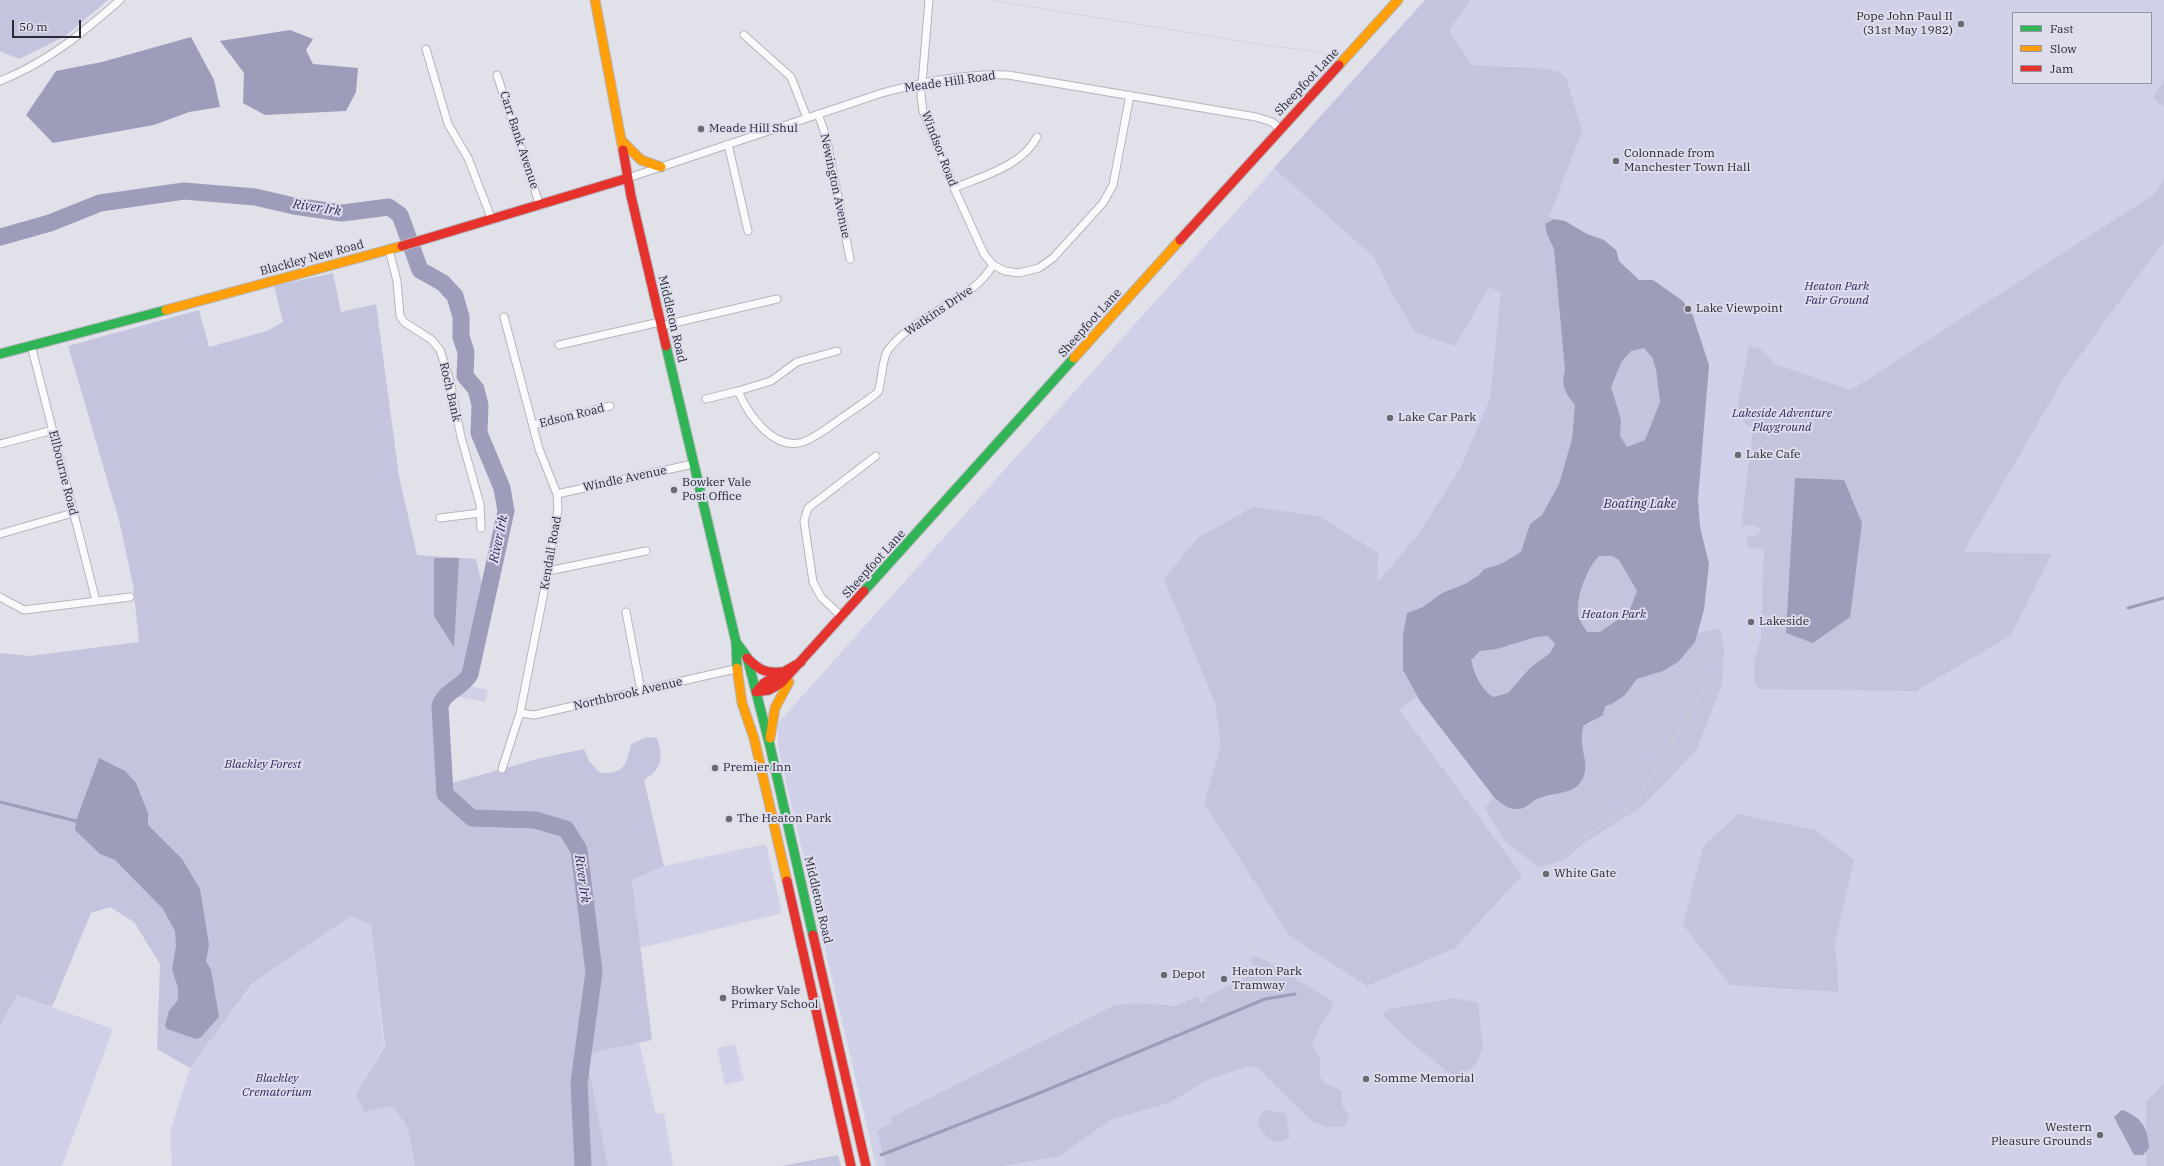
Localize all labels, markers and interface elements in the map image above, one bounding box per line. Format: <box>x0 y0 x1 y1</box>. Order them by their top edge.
place label: Pope John Paul II (31st May 1982) <box>1856 10 1953 38</box>
scale bar <box>14 12 83 38</box>
legend <box>2012 12 2152 84</box>
text: 50 m <box>19 19 48 34</box>
marker: Pope John Paul II (31st May 1982) <box>1956 19 1966 29</box>
text: Fast <box>2050 21 2074 36</box>
text: Slow <box>2050 41 2077 56</box>
street label: Sheepfoot Lane <box>1272 45 1342 119</box>
text: Jam <box>2050 61 2073 76</box>
street label: Meade Hill Road <box>903 68 997 96</box>
street label: Carr Bank Avenue <box>496 89 542 191</box>
street label: Windsor Road <box>918 109 960 189</box>
place label: Meade Hill Shul <box>709 122 798 136</box>
marker: Meade Hill Shul <box>696 124 706 134</box>
street label: Newington Avenue <box>817 132 853 240</box>
place label: Colonnade from Manchester Town Hall <box>1624 147 1750 175</box>
marker: Colonnade from Manchester Town Hall <box>1611 156 1621 166</box>
water label: River Irk <box>292 196 342 220</box>
street label: Blackley New Road <box>258 237 366 279</box>
street label: Middleton Road <box>655 274 689 364</box>
park label: Heaton Park Fair Ground <box>1805 280 1869 308</box>
street label: Watkins Drive <box>902 283 976 339</box>
street label: Sheepfoot Lane <box>1055 286 1125 360</box>
place label: Lake Viewpoint <box>1696 302 1783 316</box>
marker: Lake Viewpoint <box>1683 304 1693 314</box>
street label: Roch Bank <box>436 361 464 423</box>
street label: Edson Road <box>538 401 606 431</box>
park label: Lakeside Adventure Playground <box>1732 407 1832 435</box>
place label: Lake Car Park <box>1398 411 1476 425</box>
marker: Lake Car Park <box>1385 413 1395 423</box>
street label: Ellbourne Road <box>45 429 81 517</box>
place label: Lake Cafe <box>1746 448 1800 462</box>
marker: Lake Cafe <box>1733 450 1743 460</box>
street label: Windle Avenue <box>582 463 668 495</box>
place label: Bowker Vale Post Office <box>682 476 751 504</box>
marker: Bowker Vale Post Office <box>669 485 679 495</box>
water label: Boating Lake <box>1604 496 1676 512</box>
water label: River Irk <box>486 514 512 564</box>
street label: Kendall Road <box>537 515 565 591</box>
street label: Sheepfoot Lane <box>839 527 909 601</box>
park label: Heaton Park <box>1582 608 1646 622</box>
place label: Lakeside <box>1759 615 1809 629</box>
marker: Lakeside <box>1746 617 1756 627</box>
street label: Northbrook Avenue <box>572 674 684 714</box>
park label: Blackley Forest <box>225 758 301 772</box>
place label: Premier Inn <box>723 761 791 775</box>
marker: Premier Inn <box>710 763 720 773</box>
place label: The Heaton Park <box>737 812 832 826</box>
marker: The Heaton Park <box>724 814 734 824</box>
water label: River Irk <box>571 854 593 904</box>
street label: Middleton Road <box>801 855 835 945</box>
place label: White Gate <box>1554 867 1616 881</box>
marker: White Gate <box>1541 869 1551 879</box>
place label: Heaton Park Tramway <box>1232 965 1302 993</box>
place label: Depot <box>1172 968 1205 982</box>
marker: Depot <box>1159 970 1169 980</box>
marker: Heaton Park Tramway <box>1219 974 1229 984</box>
place label: Bowker Vale Primary School <box>731 984 818 1012</box>
marker: Bowker Vale Primary School <box>718 993 728 1003</box>
park label: Blackley Crematorium <box>242 1072 312 1100</box>
place label: Somme Memorial <box>1374 1072 1474 1086</box>
marker: Somme Memorial <box>1361 1074 1371 1084</box>
place label: Western Pleasure Grounds <box>1991 1121 2092 1149</box>
marker: Western Pleasure Grounds <box>2095 1130 2105 1140</box>

